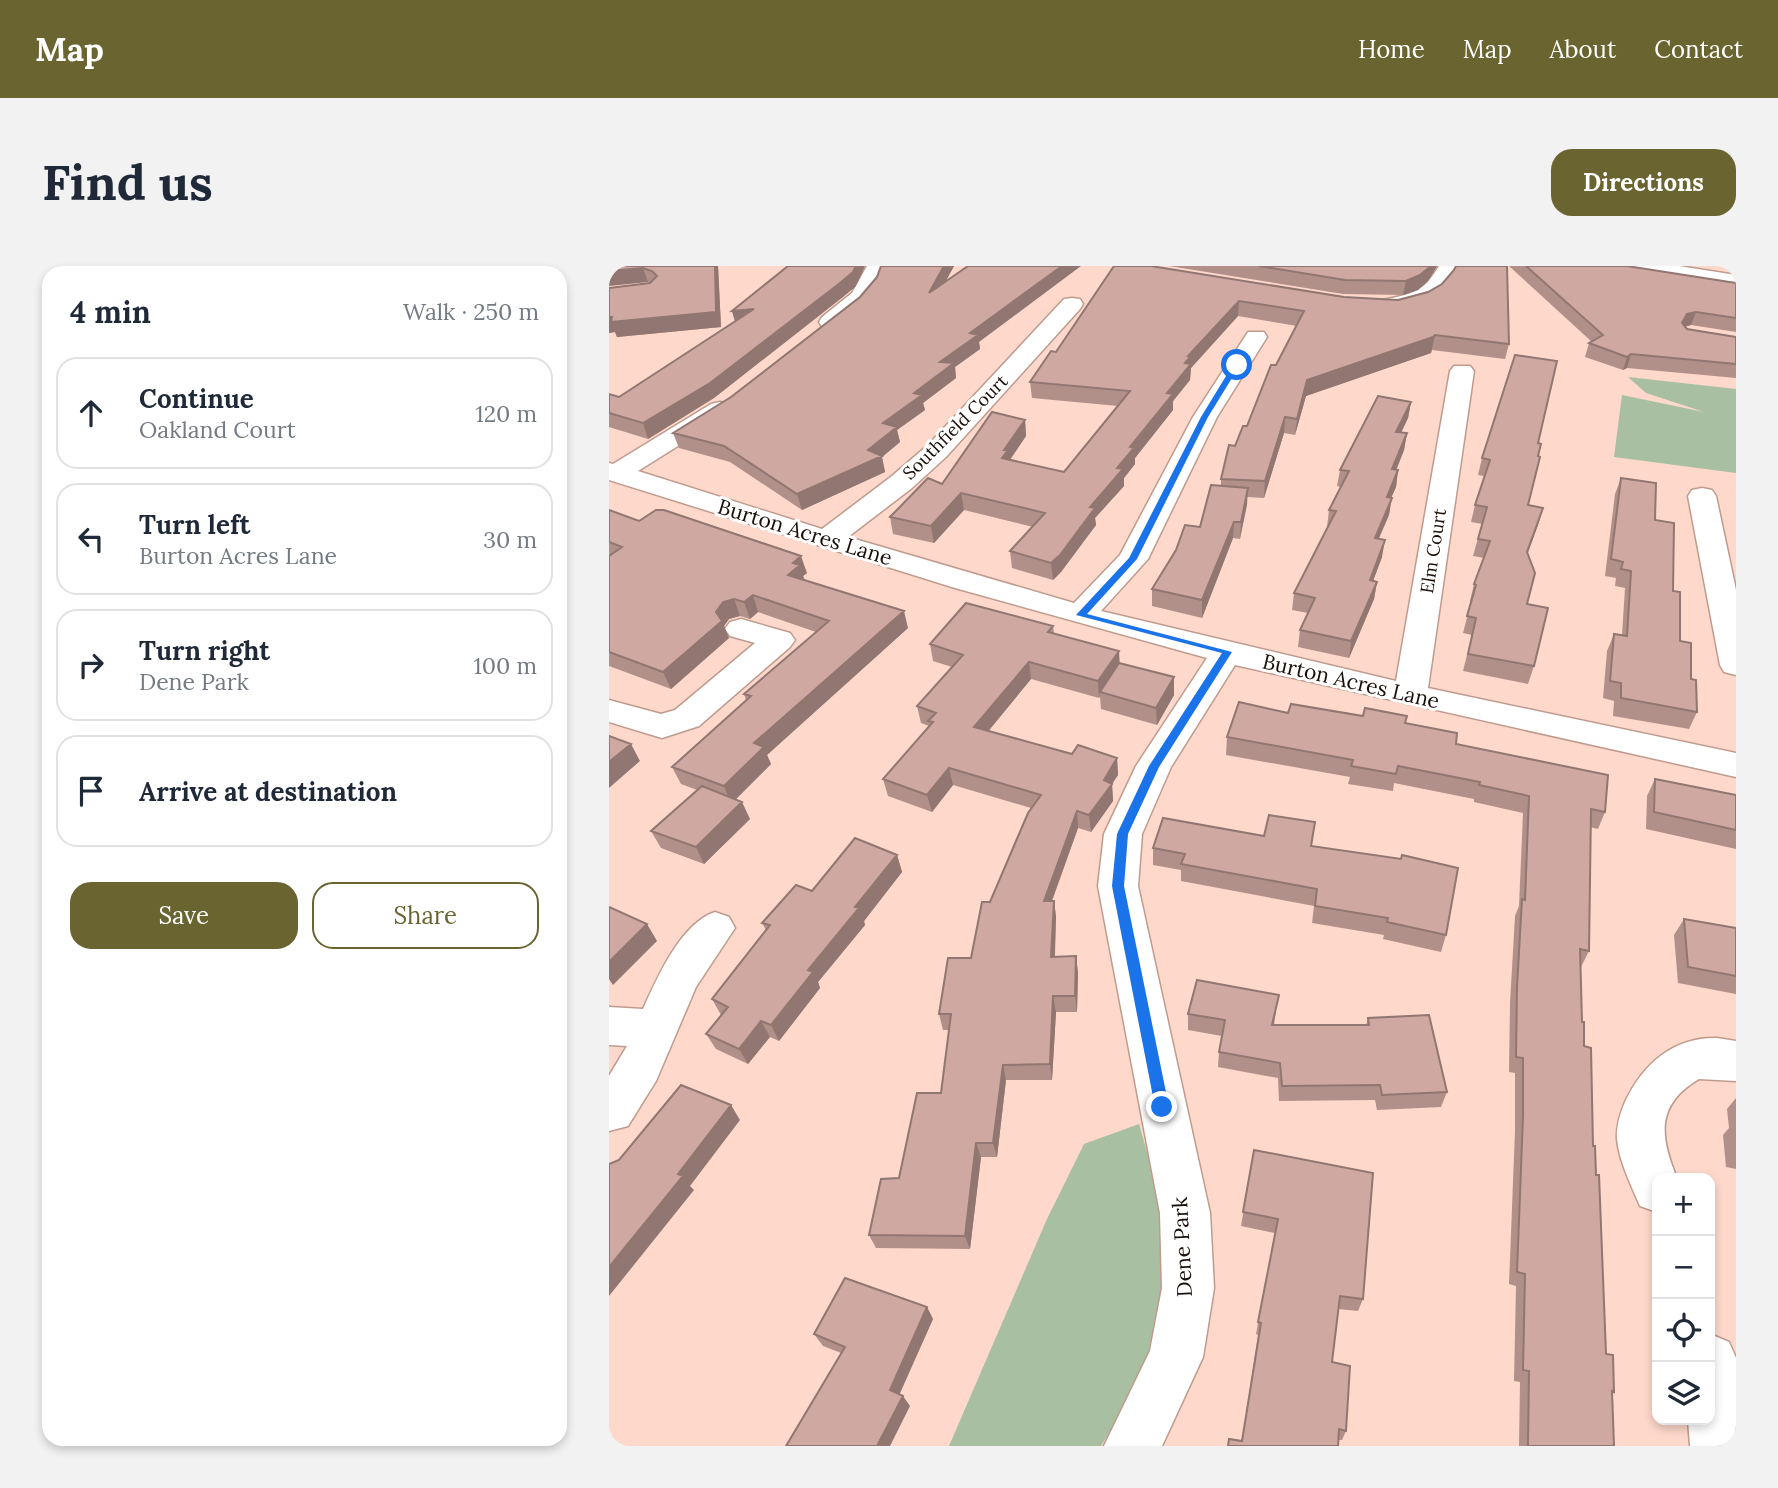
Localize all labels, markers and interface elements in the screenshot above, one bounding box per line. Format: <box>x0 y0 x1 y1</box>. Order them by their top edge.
text: Map <box>35 28 104 70</box>
text: Home <box>1358 34 1425 65</box>
text: Map <box>1463 34 1512 65</box>
text: About <box>1550 34 1616 65</box>
text: Contact <box>1654 34 1743 65</box>
button: Directions <box>1551 149 1736 216</box>
text: Find us <box>42 151 213 213</box>
text: 4 min <box>70 293 151 331</box>
text: Walk · 250 m <box>403 297 539 326</box>
route start <box>1221 349 1252 380</box>
street label: Southfield Court <box>898 370 1012 484</box>
text: Continue <box>139 382 254 415</box>
icon: ahead <box>72 394 110 432</box>
text: 120 m <box>475 399 537 428</box>
text: Oakland Court <box>139 415 296 444</box>
street label: Burton Acres Lane <box>715 493 895 571</box>
street label: Elm Court <box>1415 507 1451 595</box>
text: Turn left <box>139 508 250 541</box>
icon: left <box>72 520 110 558</box>
text: 30 m <box>483 525 537 554</box>
text: Burton Acres Lane <box>139 541 337 570</box>
text: Turn right <box>139 634 270 667</box>
icon: right <box>72 646 110 684</box>
street label: Burton Acres Lane <box>1260 648 1442 714</box>
text: 100 m <box>473 651 537 680</box>
text: Dene Park <box>139 667 249 696</box>
icon: arrive <box>72 772 110 810</box>
text: Arrive at destination <box>139 775 397 808</box>
button: Save <box>70 882 298 949</box>
button: Share <box>312 882 539 949</box>
route end <box>1146 1091 1177 1122</box>
map controls <box>1652 1173 1715 1425</box>
button: + <box>1652 1173 1715 1236</box>
street label: Dene Park <box>1166 1195 1198 1298</box>
button: − <box>1652 1236 1715 1299</box>
button: locate <box>1652 1299 1715 1362</box>
button: layers <box>1652 1362 1715 1425</box>

